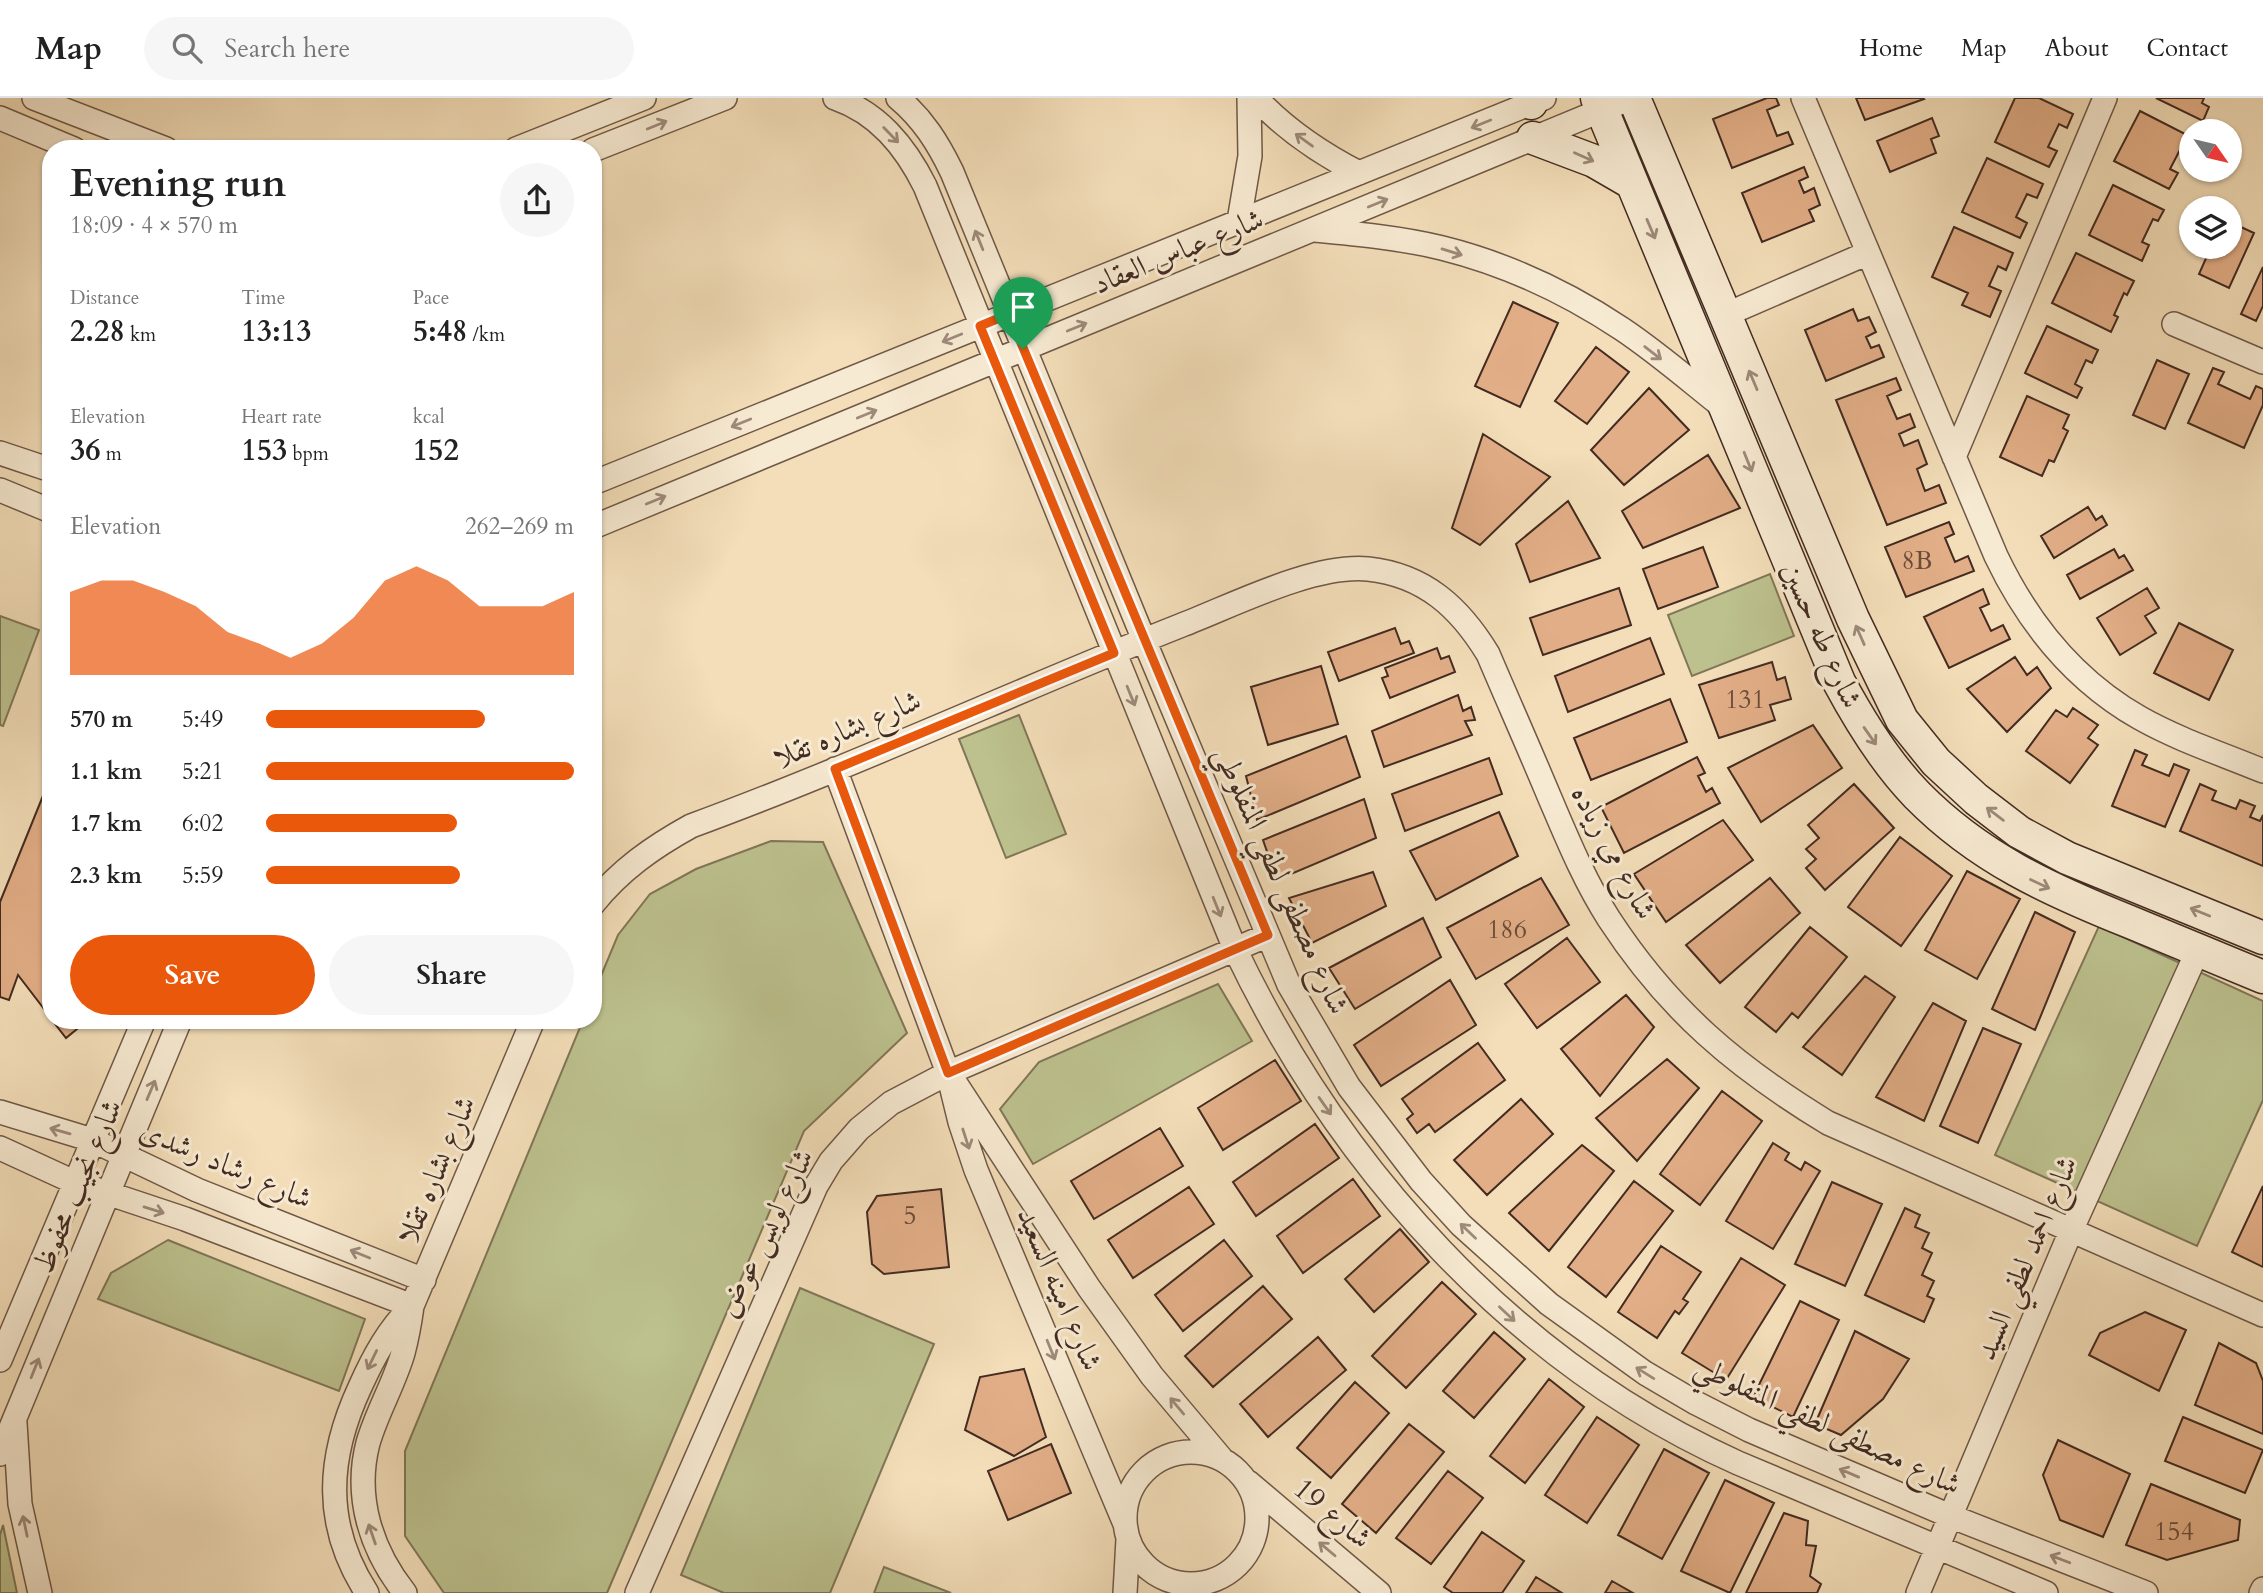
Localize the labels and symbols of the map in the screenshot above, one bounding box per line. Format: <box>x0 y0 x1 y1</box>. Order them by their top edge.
one-way arrow <box>645 118 667 131</box>
one-way arrow <box>1471 118 1492 131</box>
north arrow <box>2179 119 2242 182</box>
one-way arrow <box>883 127 900 144</box>
one-way arrow <box>1295 133 1314 148</box>
one-way arrow <box>1573 151 1595 164</box>
one-way arrow <box>1366 195 1388 208</box>
street label: شارع عباس العقاد <box>1087 199 1271 308</box>
one-way arrow <box>1645 218 1658 239</box>
one-way arrow <box>972 230 985 251</box>
one-way arrow <box>1440 246 1462 259</box>
pin <box>993 277 1053 349</box>
one-way arrow <box>1066 319 1087 332</box>
one-way arrow <box>942 332 963 345</box>
one-way arrow <box>1644 346 1662 361</box>
one-way arrow <box>1745 370 1758 392</box>
one-way arrow <box>855 406 877 419</box>
one-way arrow <box>731 417 752 430</box>
one-way arrow <box>1742 450 1755 472</box>
one-way arrow <box>645 493 667 506</box>
house number: 8B <box>1902 543 1933 578</box>
street label: شارع طه حسين <box>1767 556 1872 716</box>
one-way arrow <box>1853 625 1866 646</box>
street label: شارع بشاره تقلا <box>767 680 929 783</box>
house number: 131 <box>1725 682 1765 717</box>
one-way arrow <box>1126 685 1139 706</box>
one-way arrow <box>1863 726 1877 745</box>
street label: شارع مصطفى لطفي المنفلوطي <box>1196 740 1359 1024</box>
street label: شارع مي زياده <box>1557 778 1666 929</box>
one-way arrow <box>1986 807 2005 822</box>
one-way arrow <box>2029 877 2050 891</box>
one-way arrow <box>1212 895 1225 917</box>
one-way arrow <box>2190 904 2211 917</box>
house number: 186 <box>1487 912 1527 947</box>
one-way arrow <box>145 1080 158 1101</box>
street label: شارع بشاره تقلا <box>387 1090 490 1252</box>
street label: شارع نجيب محفوظ <box>22 1093 136 1281</box>
one-way arrow <box>1318 1096 1332 1115</box>
street label: شارع رشاد رشدى <box>132 1110 318 1223</box>
one-way arrow <box>49 1123 71 1136</box>
one-way arrow <box>960 1128 973 1150</box>
street label: شارع لويس عوض <box>707 1142 828 1326</box>
street label: شارع احمد لطفي السيد <box>1965 1150 2096 1370</box>
house number: 5 <box>903 1198 917 1233</box>
street label: شارع امينه السعيد <box>1003 1201 1112 1379</box>
one-way arrow <box>143 1204 165 1217</box>
one-way arrow <box>1460 1223 1477 1240</box>
one-way arrow <box>350 1247 372 1260</box>
one-way arrow <box>1498 1306 1516 1322</box>
one-way arrow <box>1045 1339 1058 1360</box>
street label: شارع مصطفى لطفي المنفلوطي <box>1684 1346 1968 1513</box>
one-way arrow <box>365 1349 379 1370</box>
one-way arrow <box>30 1358 43 1379</box>
one-way arrow <box>1636 1365 1656 1379</box>
one-way arrow <box>1169 1397 1185 1415</box>
one-way arrow <box>1839 1466 1861 1479</box>
street label: شارع 19 <box>1282 1468 1381 1561</box>
house number: 154 <box>2154 1514 2194 1549</box>
one-way arrow <box>18 1515 31 1538</box>
one-way arrow <box>364 1523 377 1545</box>
one-way arrow <box>1318 1541 1336 1557</box>
one-way arrow <box>2049 1552 2071 1565</box>

